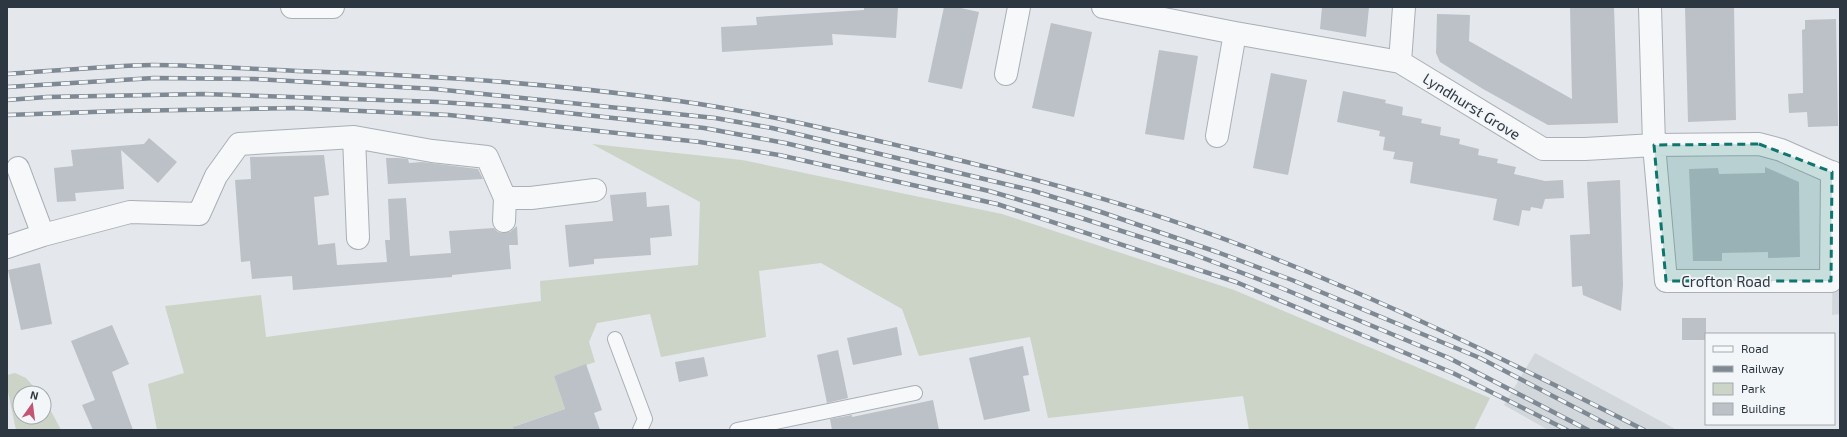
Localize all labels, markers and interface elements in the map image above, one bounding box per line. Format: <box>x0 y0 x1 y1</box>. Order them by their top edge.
street label: Lyndhurst Grove <box>1420 69 1524 143</box>
street label: Crofton Road <box>1681 272 1771 290</box>
legend <box>1705 333 1835 425</box>
text: Road <box>1741 341 1769 355</box>
text: Railway <box>1741 361 1785 375</box>
text: Park <box>1741 381 1766 395</box>
north arrow <box>12 385 52 425</box>
text: N <box>29 388 40 402</box>
text: Building <box>1741 401 1786 415</box>

